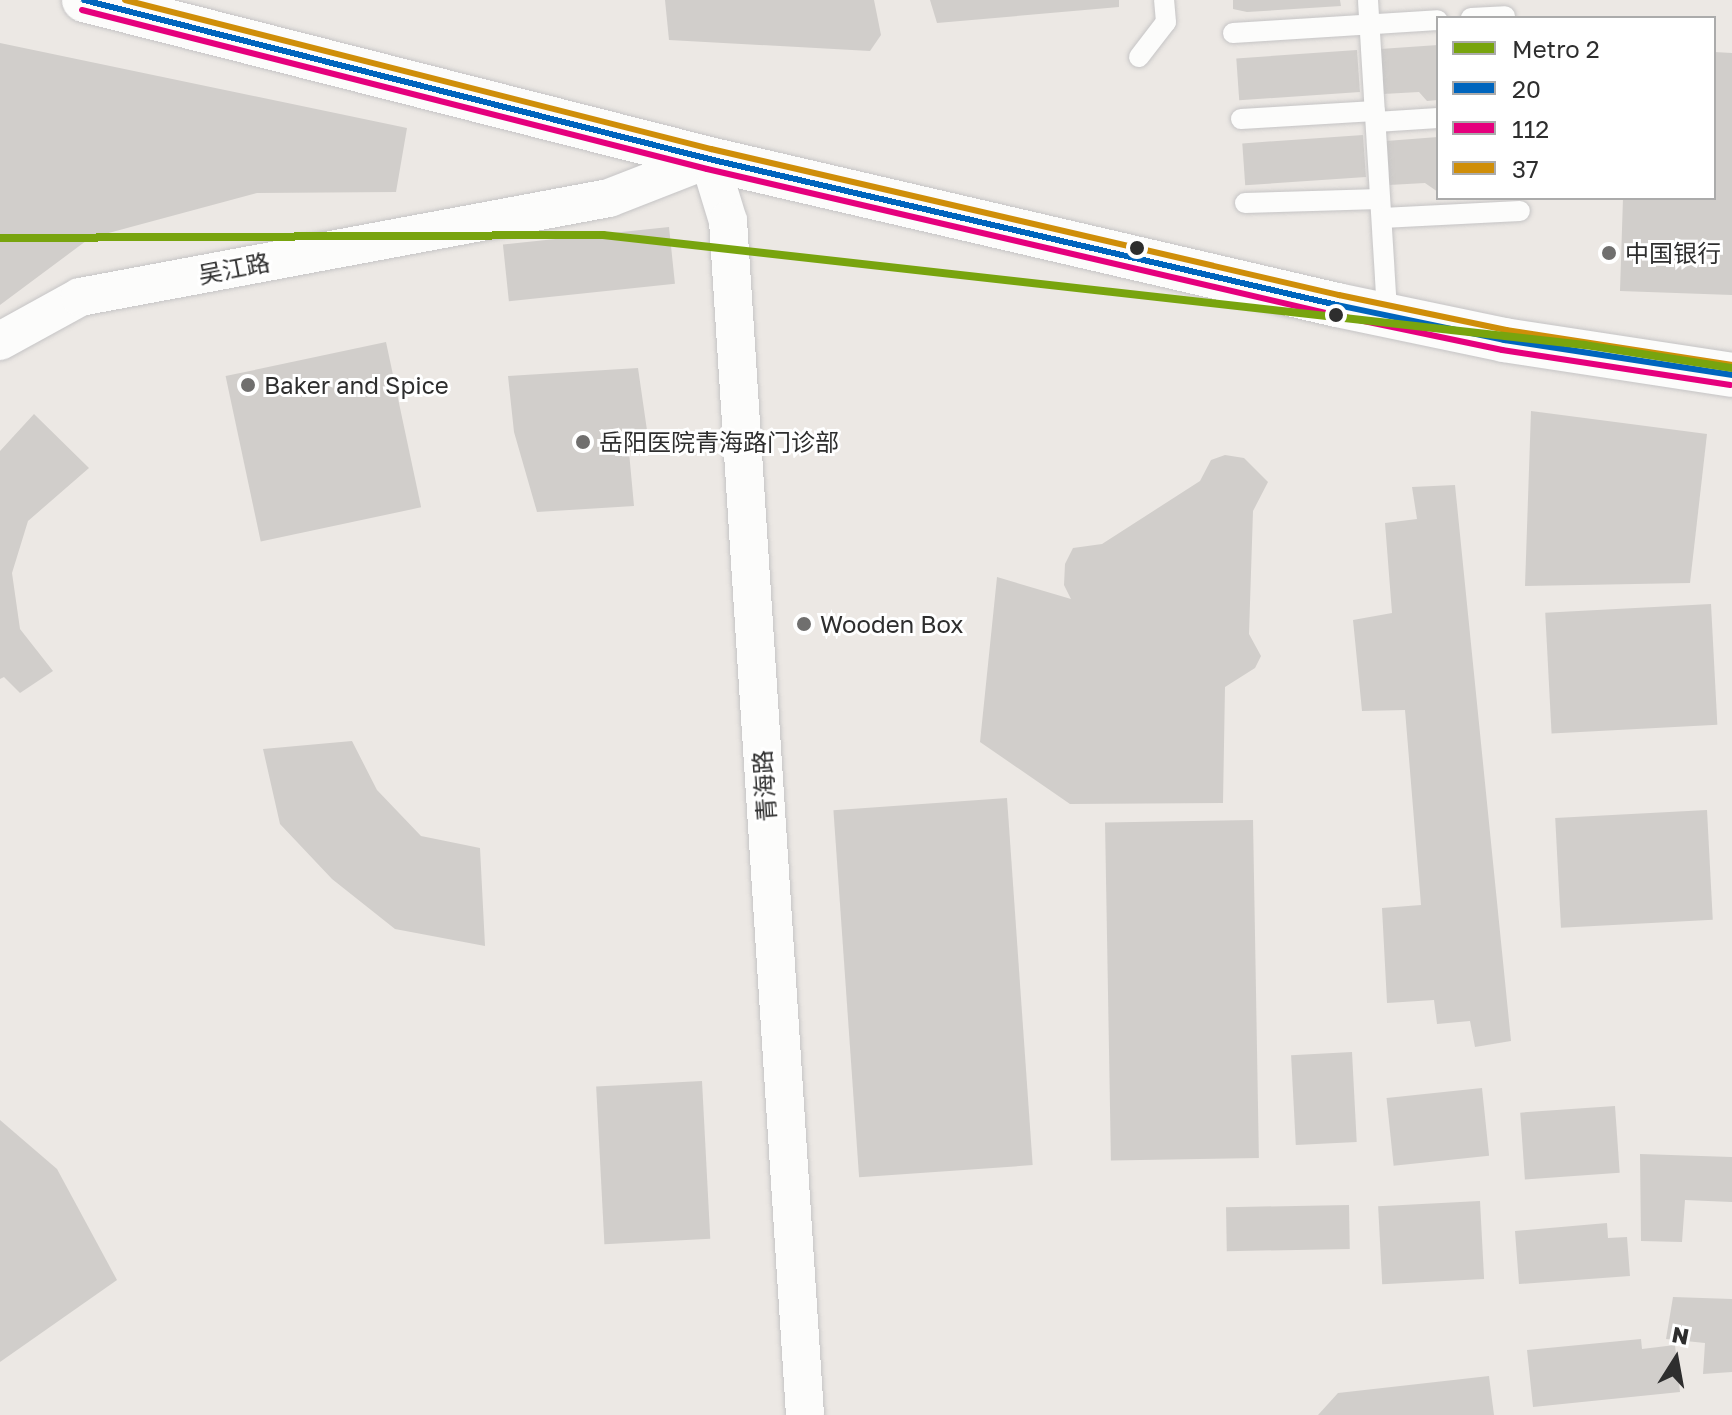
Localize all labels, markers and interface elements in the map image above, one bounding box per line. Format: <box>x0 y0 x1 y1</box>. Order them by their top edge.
legend <box>1436 16 1716 200</box>
text: Metro 2 <box>1512 34 1600 63</box>
text: 20 <box>1512 74 1541 103</box>
text: 112 <box>1512 114 1549 143</box>
text: 37 <box>1512 154 1539 183</box>
place label: 中国银行 <box>1625 239 1721 267</box>
unlabelled marker <box>1129 240 1145 256</box>
marker: 中国银行 <box>1600 244 1618 262</box>
street label: 吴江路 <box>196 247 272 289</box>
unlabelled marker <box>1328 307 1344 323</box>
place label: Baker and Spice <box>264 371 449 399</box>
marker: Baker and Spice <box>239 376 257 394</box>
place label: 岳阳医院青海路门诊部 <box>599 428 839 456</box>
marker: 岳阳医院青海路门诊部 <box>574 433 592 451</box>
place label: Wooden Box <box>820 610 964 638</box>
marker: Wooden Box <box>795 615 813 633</box>
street label: 青海路 <box>747 749 781 823</box>
north arrow <box>1636 1319 1716 1399</box>
text: N <box>1670 1320 1691 1350</box>

